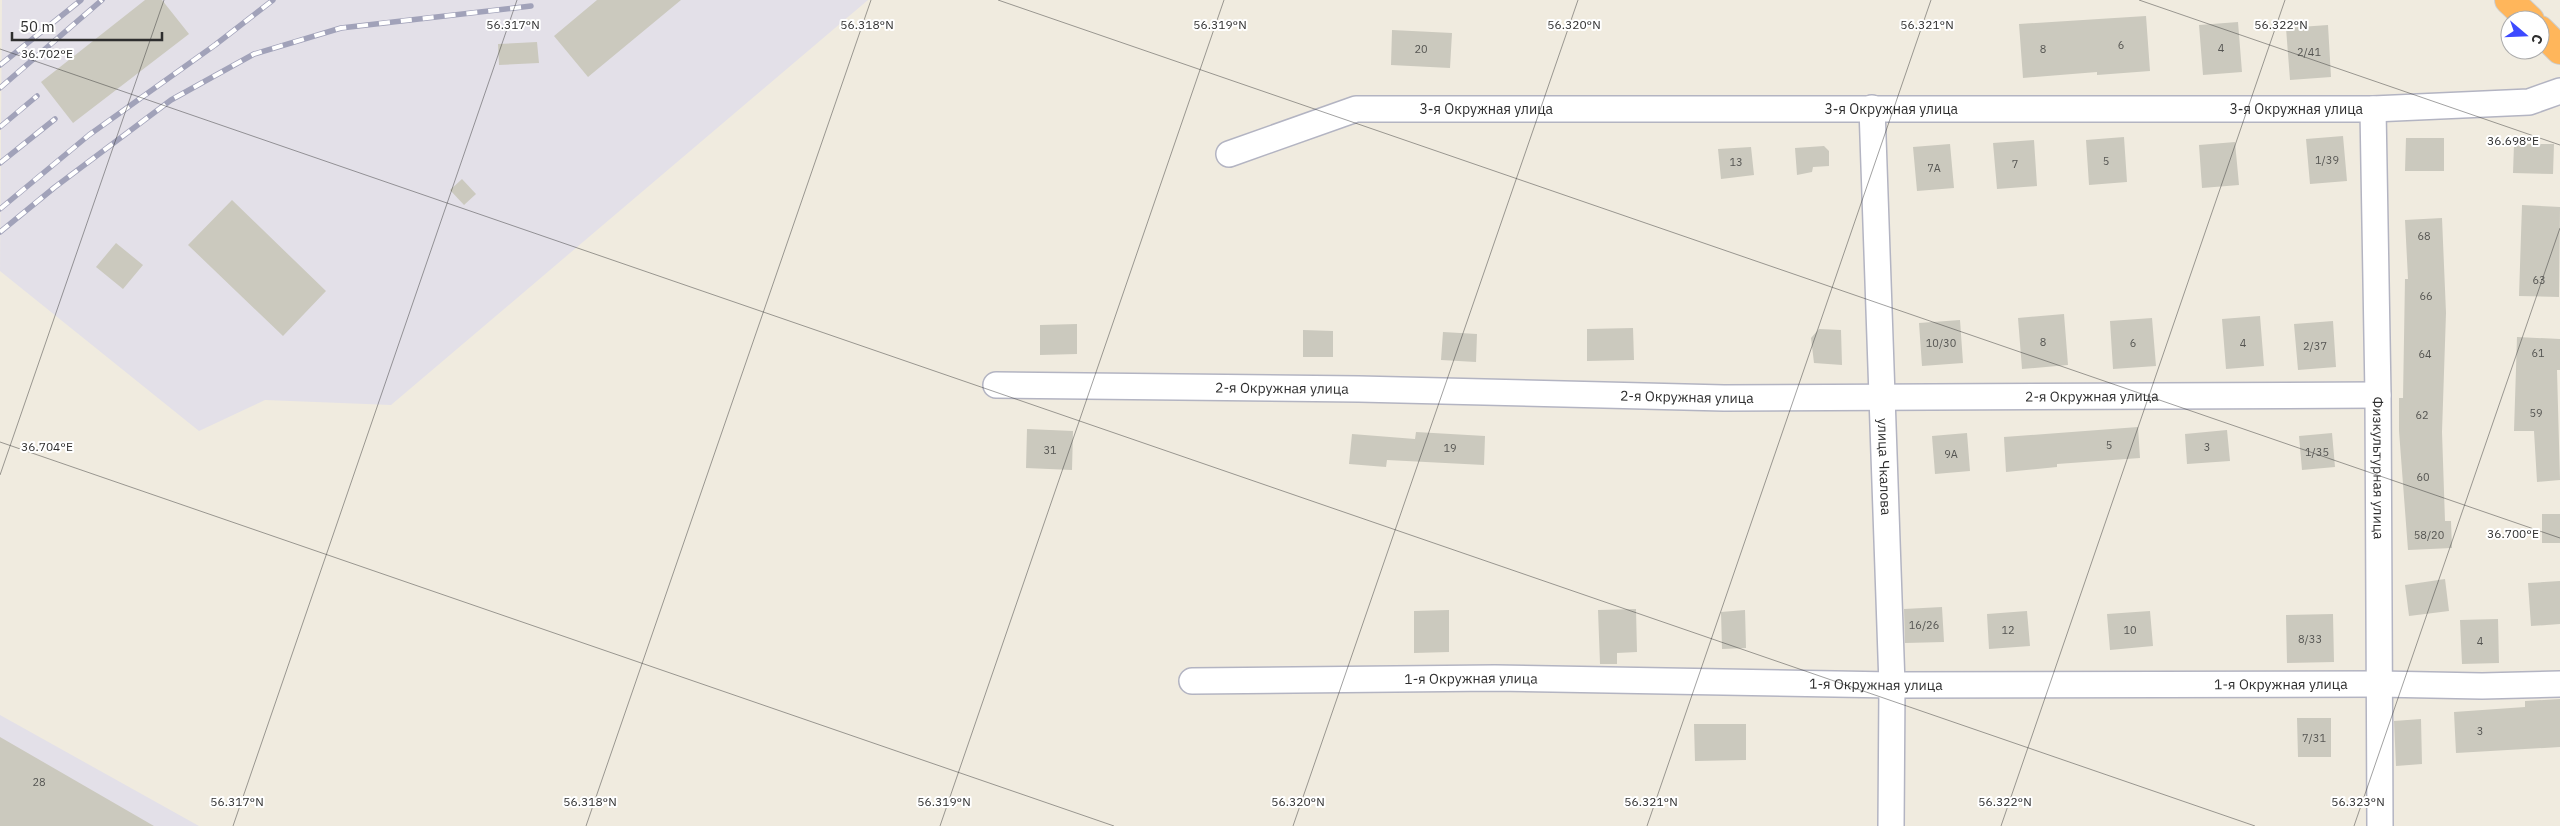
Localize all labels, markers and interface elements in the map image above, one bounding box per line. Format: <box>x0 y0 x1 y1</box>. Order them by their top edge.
scale bar <box>12 10 162 42</box>
north arrow <box>2500 10 2550 60</box>
text: 50 m <box>20 17 55 36</box>
text: 56.317°N <box>486 17 540 32</box>
text: 56.318°N <box>840 17 894 32</box>
text: 56.319°N <box>1193 17 1247 32</box>
text: 56.320°N <box>1547 17 1601 32</box>
text: 56.321°N <box>1900 17 1954 32</box>
text: 56.322°N <box>2254 17 2308 32</box>
text: С <box>2527 32 2547 46</box>
house number: 6 <box>2118 38 2124 52</box>
house number: 4 <box>2218 41 2225 55</box>
house number: 20 <box>1414 42 1428 56</box>
house number: 8 <box>2040 42 2046 56</box>
house number: 2/41 <box>2297 45 2321 59</box>
text: 36.702°E <box>21 46 73 61</box>
street label: 3-я Окружная улица <box>1419 100 1554 118</box>
street label: 3-я Окружная улица <box>1824 100 1959 118</box>
street label: 3-я Окружная улица <box>2229 100 2364 118</box>
text: 36.698°E <box>2487 133 2539 148</box>
house number: 1/39 <box>2315 153 2339 167</box>
house number: 5 <box>2103 154 2109 168</box>
house number: 13 <box>1729 155 1743 169</box>
house number: 7 <box>2012 157 2018 171</box>
house number: 7А <box>1927 161 1941 175</box>
house number: 68 <box>2417 229 2431 243</box>
house number: 63 <box>2532 273 2546 287</box>
house number: 66 <box>2419 289 2433 303</box>
house number: 8 <box>2040 335 2046 349</box>
house number: 10/30 <box>1926 336 1956 350</box>
house number: 6 <box>2130 336 2136 350</box>
house number: 4 <box>2240 336 2247 350</box>
house number: 2/37 <box>2303 339 2327 353</box>
house number: 61 <box>2531 346 2545 360</box>
house number: 64 <box>2418 347 2432 361</box>
street label: 2-я Окружная улица <box>1215 378 1349 398</box>
street label: 2-я Окружная улица <box>1620 386 1754 407</box>
street label: 2-я Окружная улица <box>2025 387 2159 406</box>
street label: Физкультурная улица <box>2369 396 2388 540</box>
house number: 59 <box>2529 406 2543 420</box>
house number: 62 <box>2415 408 2429 422</box>
street label: улица Чкалова <box>1874 418 1895 516</box>
house number: 5 <box>2106 438 2112 452</box>
text: 36.704°E <box>21 439 73 454</box>
house number: 3 <box>2204 440 2210 454</box>
house number: 19 <box>1443 441 1457 455</box>
house number: 31 <box>1043 443 1057 457</box>
house number: 1/35 <box>2305 445 2329 459</box>
house number: 9А <box>1944 447 1958 461</box>
house number: 60 <box>2416 470 2430 484</box>
text: 36.700°E <box>2487 526 2539 541</box>
house number: 58/20 <box>2414 528 2444 542</box>
house number: 16/26 <box>1909 618 1939 632</box>
house number: 12 <box>2001 623 2015 637</box>
house number: 10 <box>2123 623 2137 637</box>
house number: 8/33 <box>2298 632 2322 646</box>
house number: 4 <box>2477 634 2484 648</box>
street label: 1-я Окружная улица <box>1404 669 1538 688</box>
street label: 1-я Окружная улица <box>1809 675 1943 694</box>
street label: 1-я Окружная улица <box>2214 675 2348 693</box>
house number: 3 <box>2477 724 2483 738</box>
house number: 7/31 <box>2302 731 2326 745</box>
house number: 28 <box>32 775 46 789</box>
text: 56.317°N <box>210 794 264 809</box>
text: 56.318°N <box>563 794 617 809</box>
text: 56.319°N <box>917 794 971 809</box>
text: 56.320°N <box>1271 794 1325 809</box>
text: 56.321°N <box>1624 794 1678 809</box>
text: 56.322°N <box>1978 794 2032 809</box>
text: 56.323°N <box>2331 794 2385 809</box>

